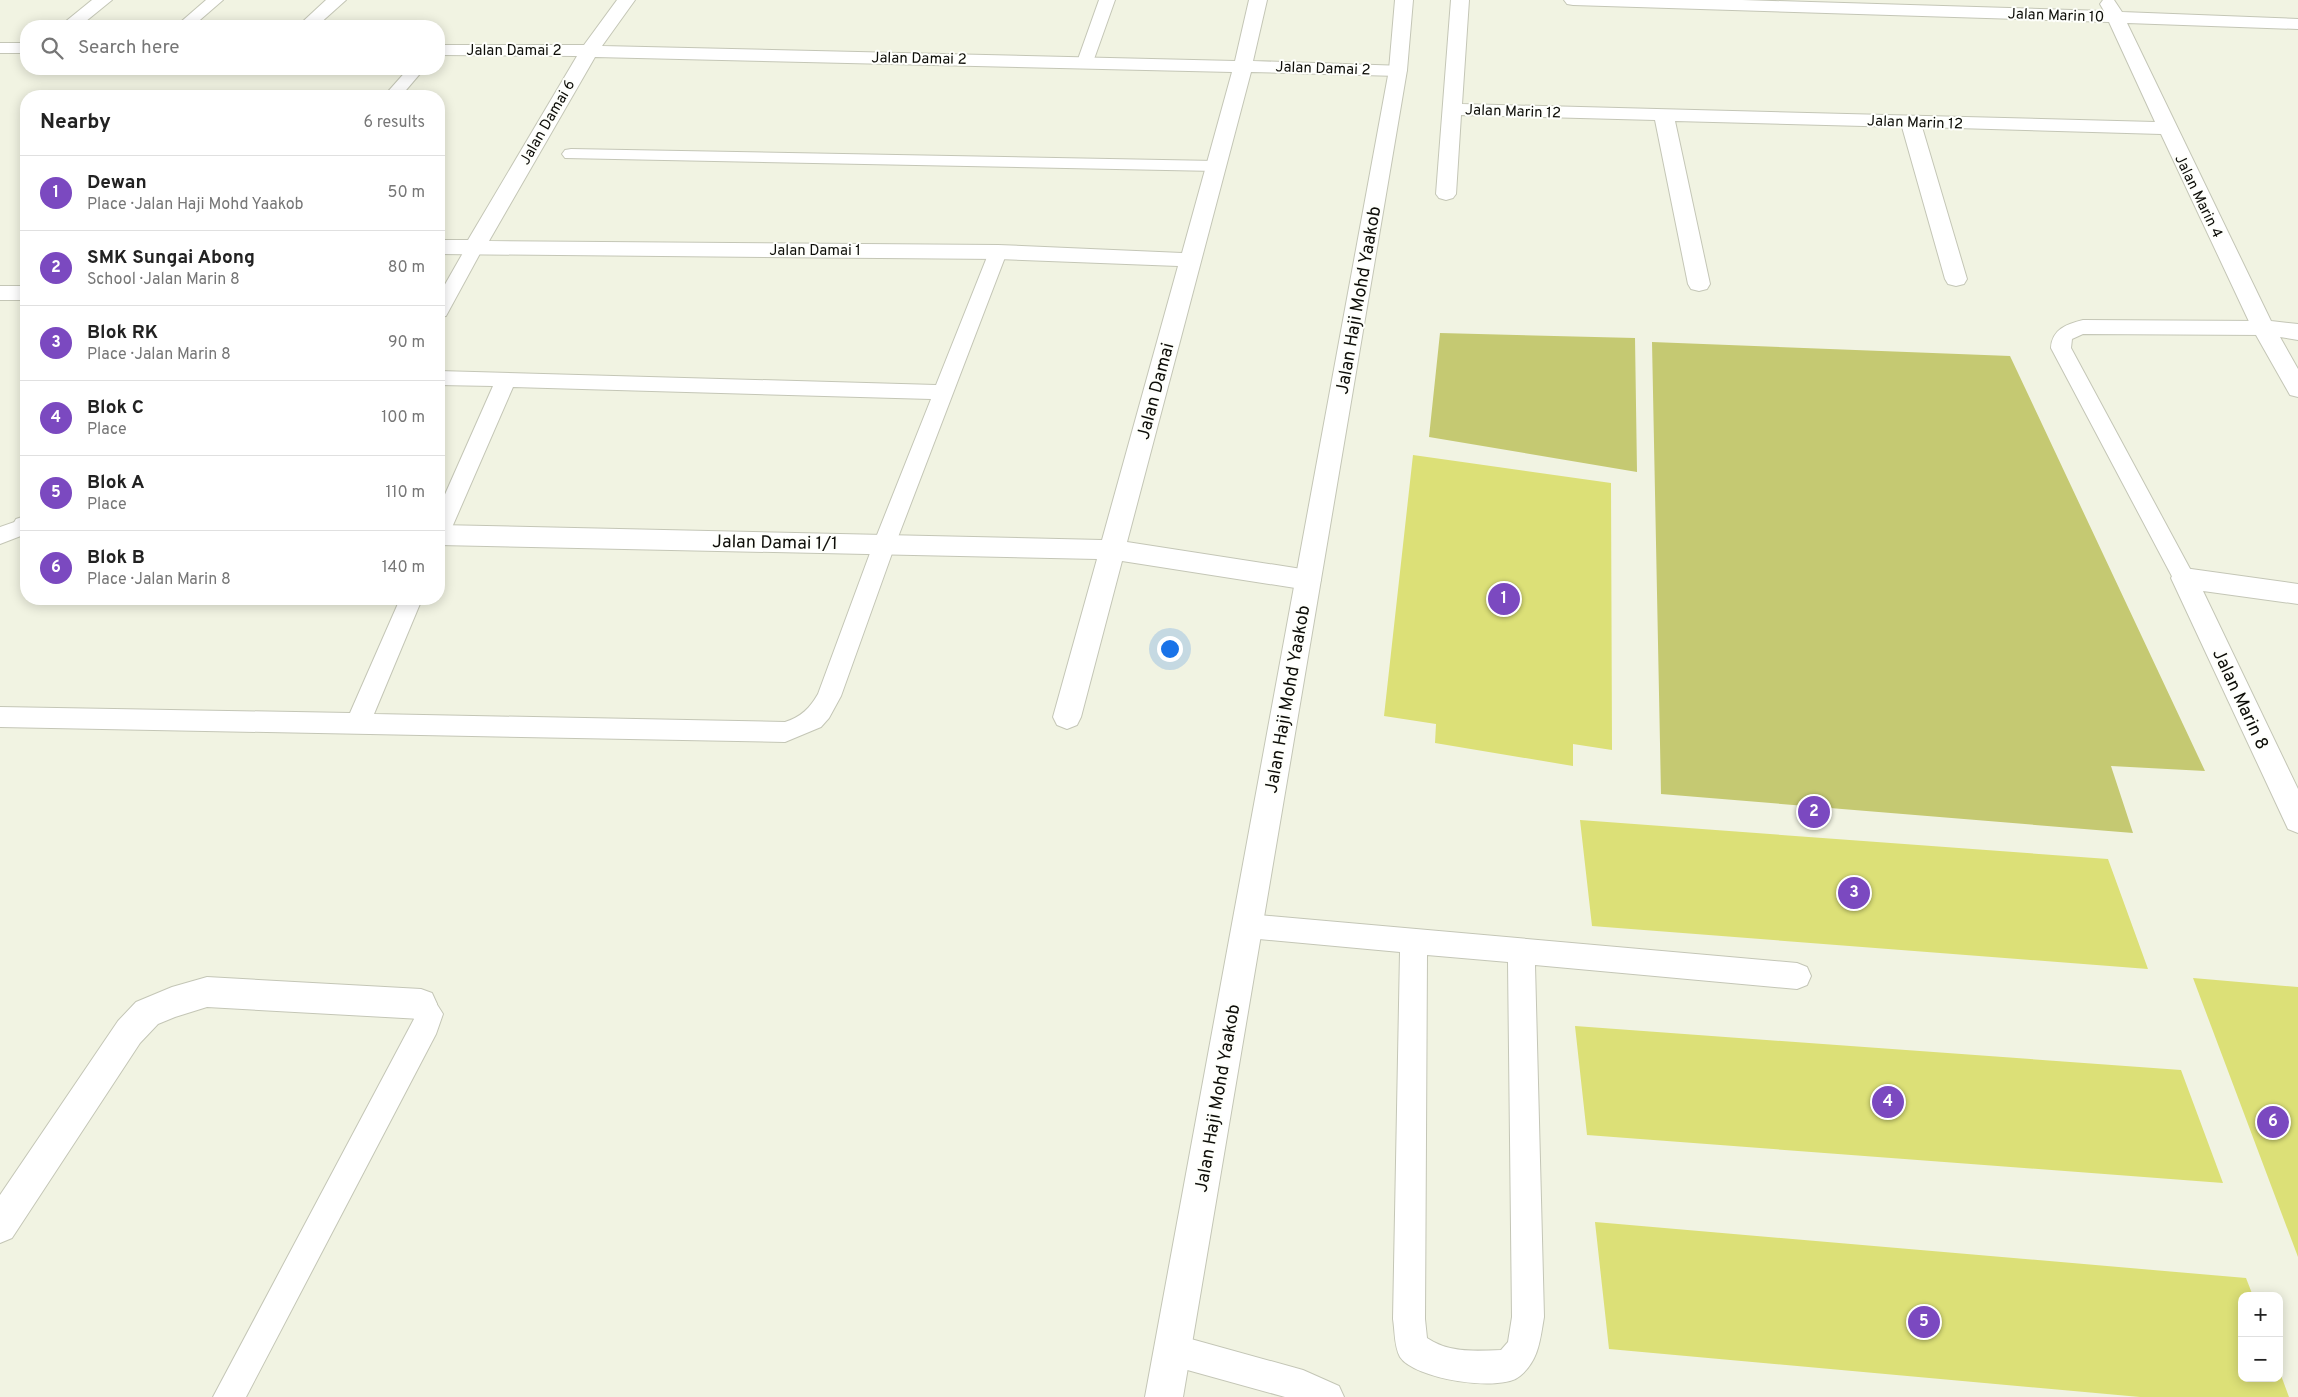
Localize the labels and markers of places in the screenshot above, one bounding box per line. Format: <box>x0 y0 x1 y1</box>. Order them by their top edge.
pin: 1 <box>1488 580 1520 618</box>
pin: 2 <box>1798 793 1830 831</box>
pin: 3 <box>1838 874 1870 912</box>
pin: 4 <box>1872 1083 1904 1121</box>
pin: 6 <box>2257 1103 2289 1141</box>
pin: 5 <box>1908 1303 1940 1341</box>

